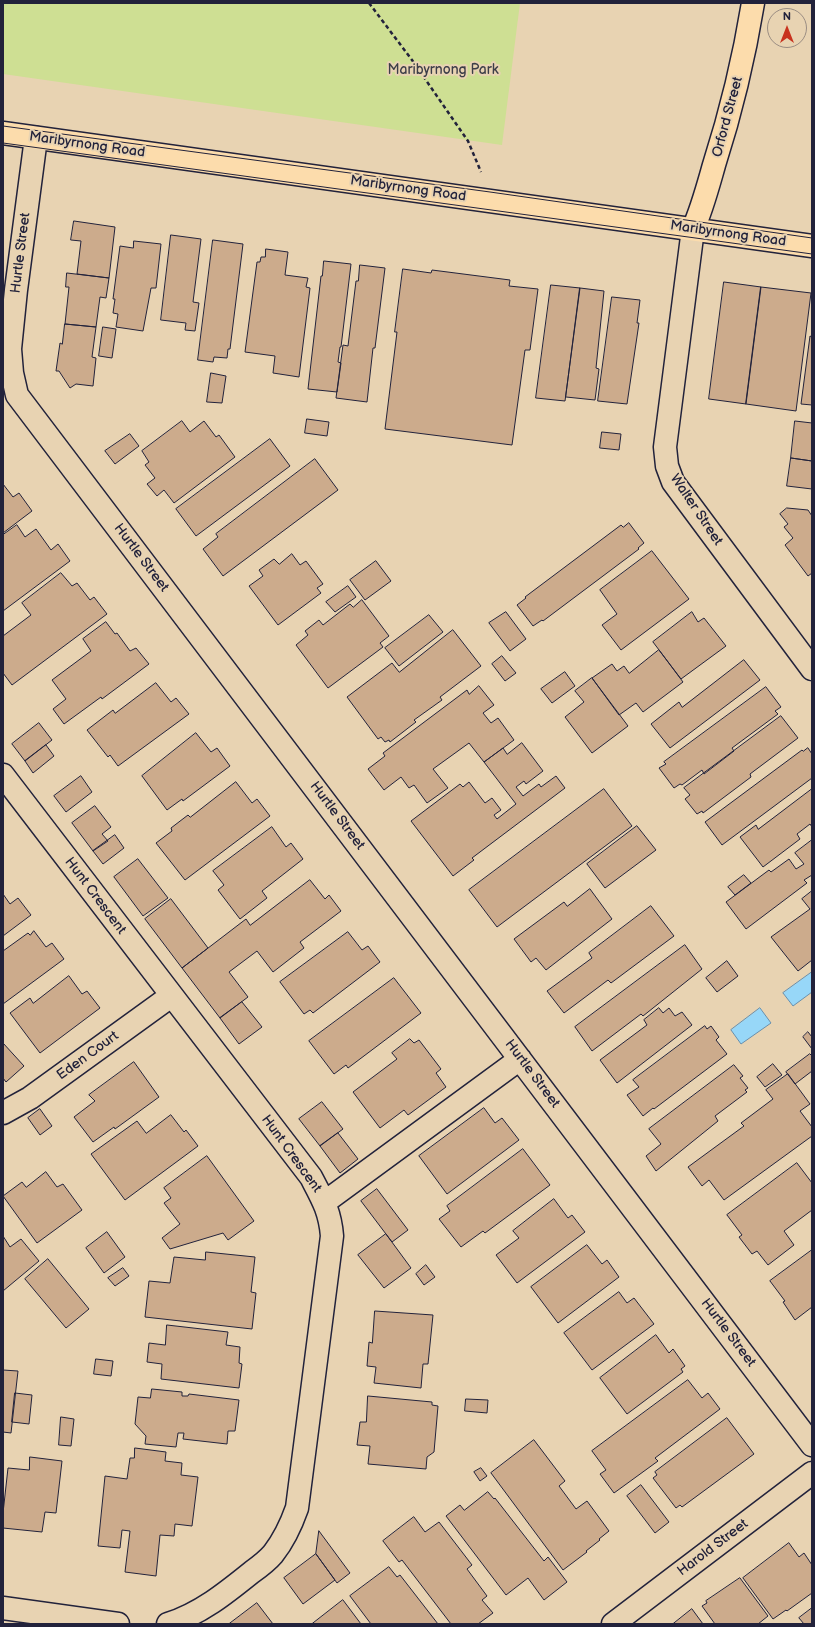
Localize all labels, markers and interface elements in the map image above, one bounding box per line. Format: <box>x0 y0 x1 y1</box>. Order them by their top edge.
north arrow <box>767 8 807 48</box>
text: N <box>783 10 791 23</box>
park label: Maribyrnong Park <box>387 62 499 78</box>
street label: Orford Street <box>709 75 747 159</box>
street label: Maribyrnong Road <box>28 129 146 161</box>
street label: Maribyrnong Road <box>349 173 467 205</box>
street label: Hurtle Street <box>8 212 34 294</box>
street label: Maribyrnong Road <box>669 218 787 250</box>
street label: Walter Street <box>666 471 726 549</box>
street label: Hurtle Street <box>110 521 172 595</box>
street label: Hurtle Street <box>306 779 368 853</box>
street label: Hunt Crescent <box>61 854 129 938</box>
street label: Eden Court <box>54 1028 122 1084</box>
street label: Hurtle Street <box>501 1037 563 1111</box>
street label: Hunt Crescent <box>257 1112 325 1196</box>
street label: Hurtle Street <box>697 1296 759 1370</box>
street label: Harold Street <box>674 1516 752 1580</box>

